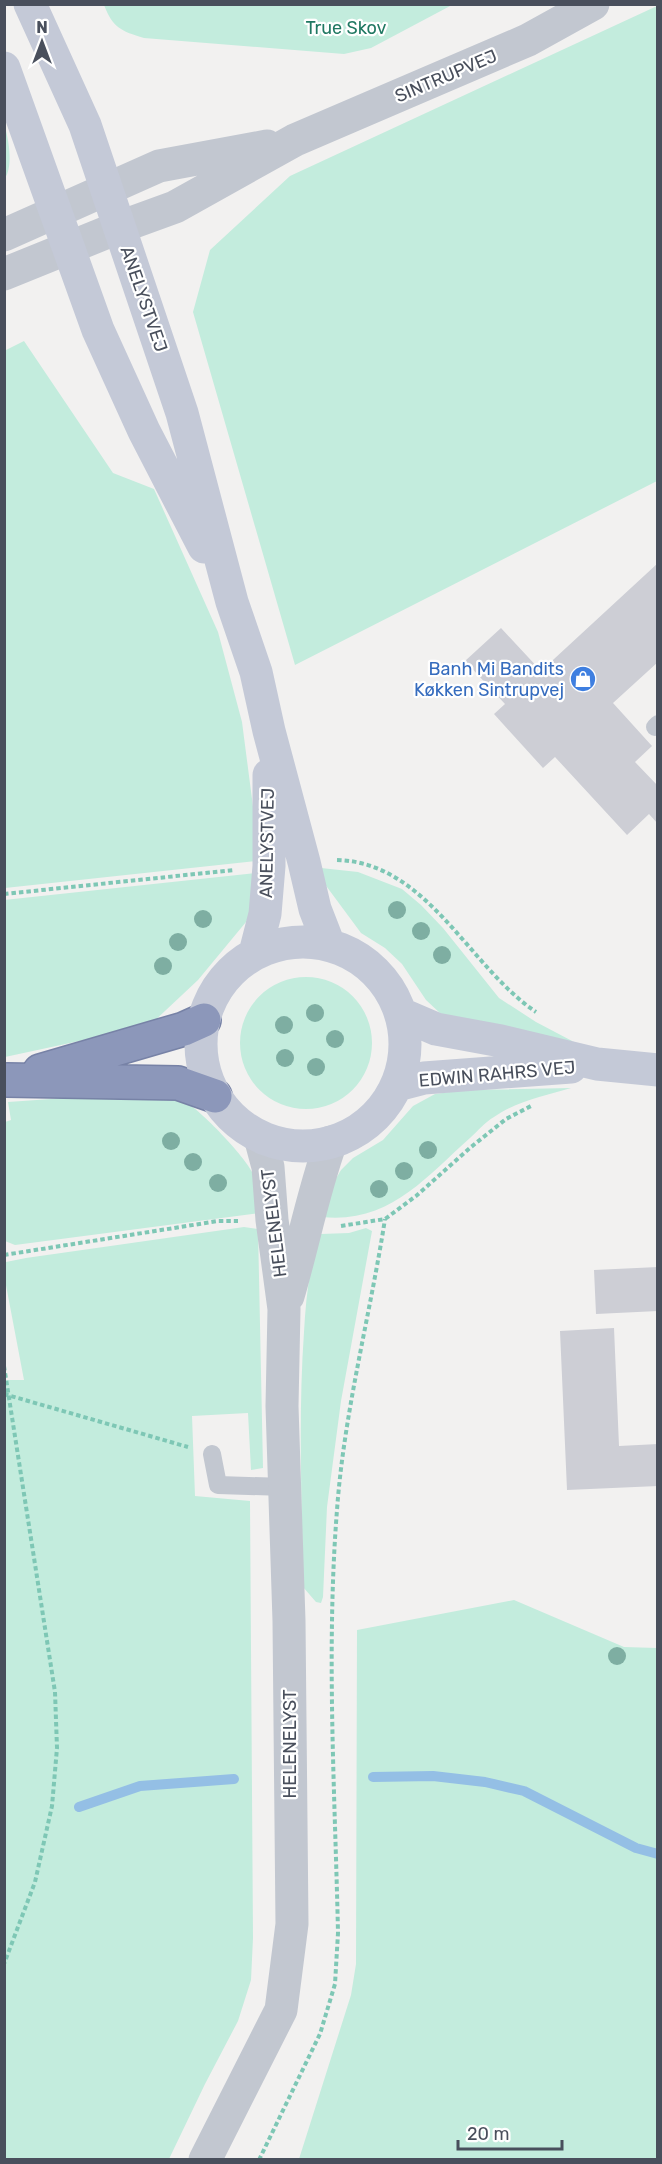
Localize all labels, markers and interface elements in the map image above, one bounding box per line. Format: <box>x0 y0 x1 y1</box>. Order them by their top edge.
north arrow <box>12 12 72 72</box>
park label: True Skov <box>305 17 387 39</box>
text: N <box>36 18 48 37</box>
street label: SINTRUPVEJ <box>392 45 500 107</box>
street label: ANELYSTVEJ <box>116 243 172 355</box>
place label: Banh Mi Bandits Køkken Sintrupvej <box>414 658 564 701</box>
shop icon: Banh Mi Bandits Køkken Sintrupvej <box>568 664 598 694</box>
street label: ANELYSTVEJ <box>255 788 279 898</box>
street label: EDWIN RAHRS VEJ <box>418 1056 576 1092</box>
street label: HELENELYST <box>256 1167 292 1279</box>
street label: HELENELYST <box>279 1689 301 1799</box>
scale bar <box>458 2113 562 2151</box>
text: 20 m <box>467 2123 509 2145</box>

